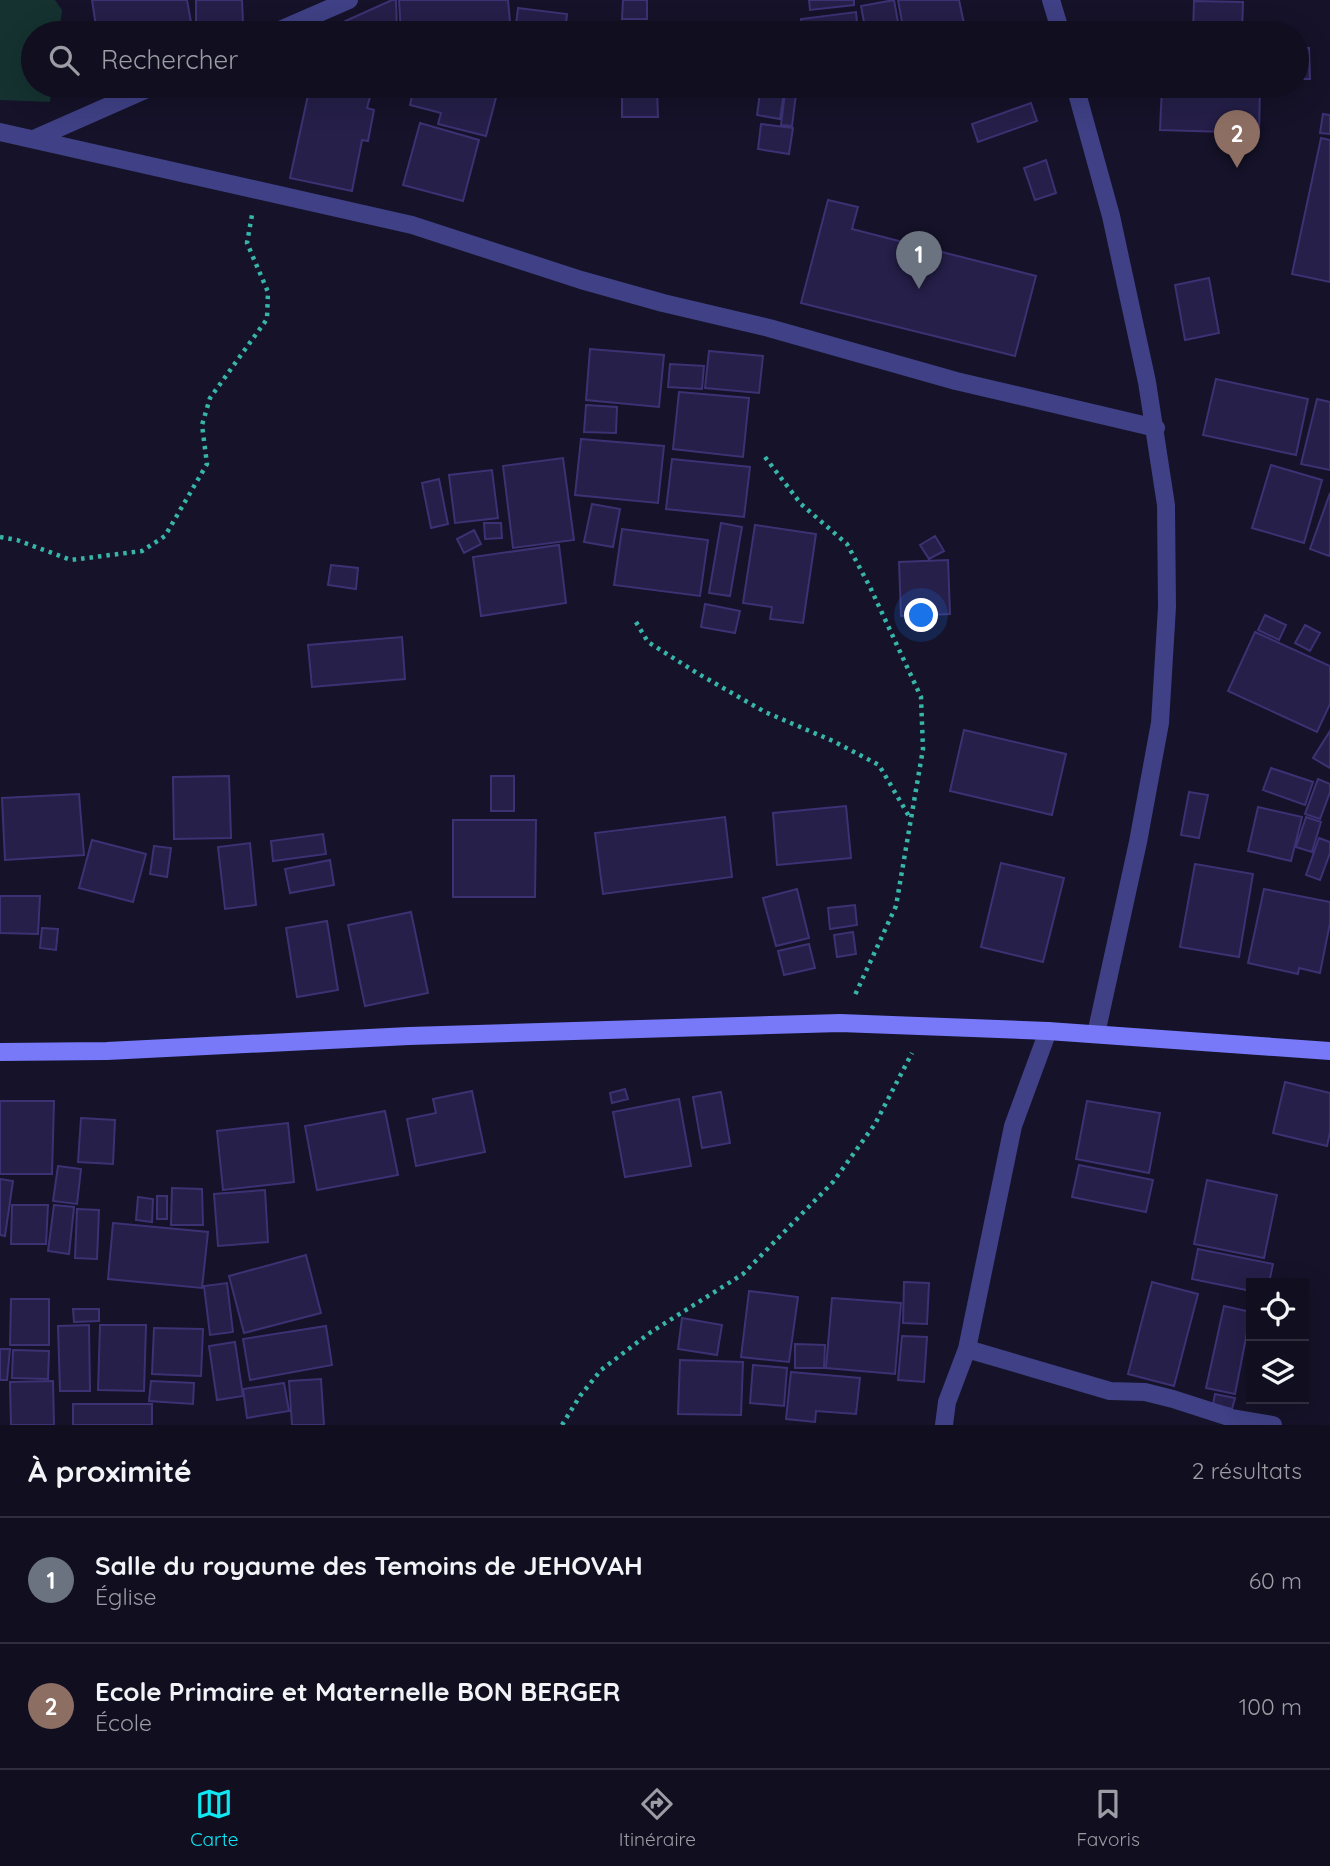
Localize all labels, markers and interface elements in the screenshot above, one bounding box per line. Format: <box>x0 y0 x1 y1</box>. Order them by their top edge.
search box <box>21 21 1309 98</box>
icon: search <box>45 41 83 79</box>
text: Rechercher <box>101 43 238 76</box>
pin: 2 <box>1214 110 1260 168</box>
pin: 1 <box>896 231 942 289</box>
your location <box>904 598 938 632</box>
map controls <box>1246 1278 1309 1404</box>
button: locate <box>1246 1278 1309 1341</box>
button: layers <box>1246 1341 1309 1404</box>
text: À proximité <box>28 1452 192 1490</box>
text: 2 résultats <box>1192 1456 1302 1485</box>
text: Salle du royaume des Temoins de JEHOVAH <box>95 1549 643 1582</box>
text: 1 <box>47 1566 55 1595</box>
text: 60 m <box>1249 1566 1302 1595</box>
text: Église <box>95 1582 156 1611</box>
text: Ecole Primaire et Maternelle BON BERGER <box>95 1675 620 1708</box>
text: 2 <box>44 1692 58 1721</box>
text: 100 m <box>1239 1692 1302 1721</box>
text: École <box>95 1708 152 1737</box>
tab: Carte <box>190 1785 238 1851</box>
tab: Itinéraire <box>619 1785 696 1851</box>
tab: Favoris <box>1076 1785 1140 1851</box>

